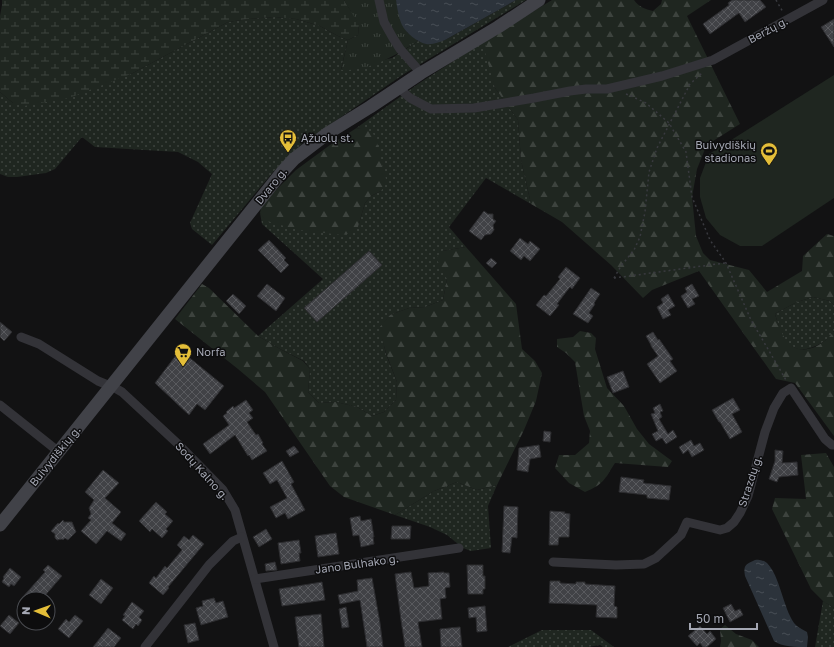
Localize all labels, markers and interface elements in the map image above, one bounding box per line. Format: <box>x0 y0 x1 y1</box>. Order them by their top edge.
street label: Beržų g. <box>746 14 790 45</box>
bus stop icon: Ąžuolų st. <box>278 128 298 153</box>
place label: Ąžuolų st. <box>301 131 354 144</box>
place label: Buivydiškių stadionas <box>695 138 756 164</box>
sports icon: Buivydiškių stadionas <box>759 141 779 166</box>
street label: Dvaro g. <box>252 165 289 207</box>
supermarket icon: Norfa <box>173 342 193 367</box>
place label: Norfa <box>196 345 225 358</box>
street label: Buivydiškių g. <box>26 423 83 488</box>
street label: Sodų Kalno g. <box>173 439 232 502</box>
street label: Strazdų g. <box>735 453 764 508</box>
street label: Jano Bulhako g. <box>314 551 400 576</box>
north arrow <box>16 591 56 631</box>
scale bar <box>690 605 757 631</box>
text: N <box>19 606 32 615</box>
text: 50 m <box>696 611 724 626</box>

